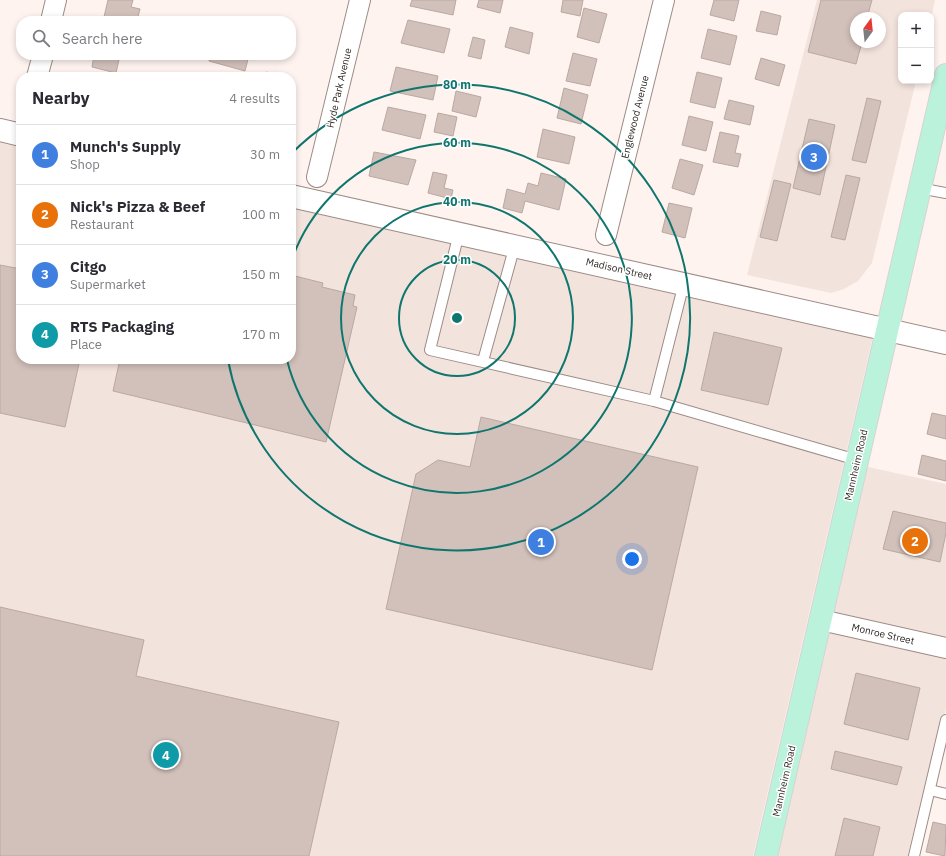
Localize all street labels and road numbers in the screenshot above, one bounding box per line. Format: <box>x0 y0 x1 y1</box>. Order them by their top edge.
street label: Hyde Park Avenue <box>323 46 355 129</box>
street label: Englewood Avenue <box>618 74 652 160</box>
street label: Madison Street <box>585 255 654 283</box>
street label: Mannheim Road <box>842 428 870 502</box>
street label: Monroe Street <box>850 620 916 648</box>
street label: Mannheim Road <box>770 744 798 818</box>

